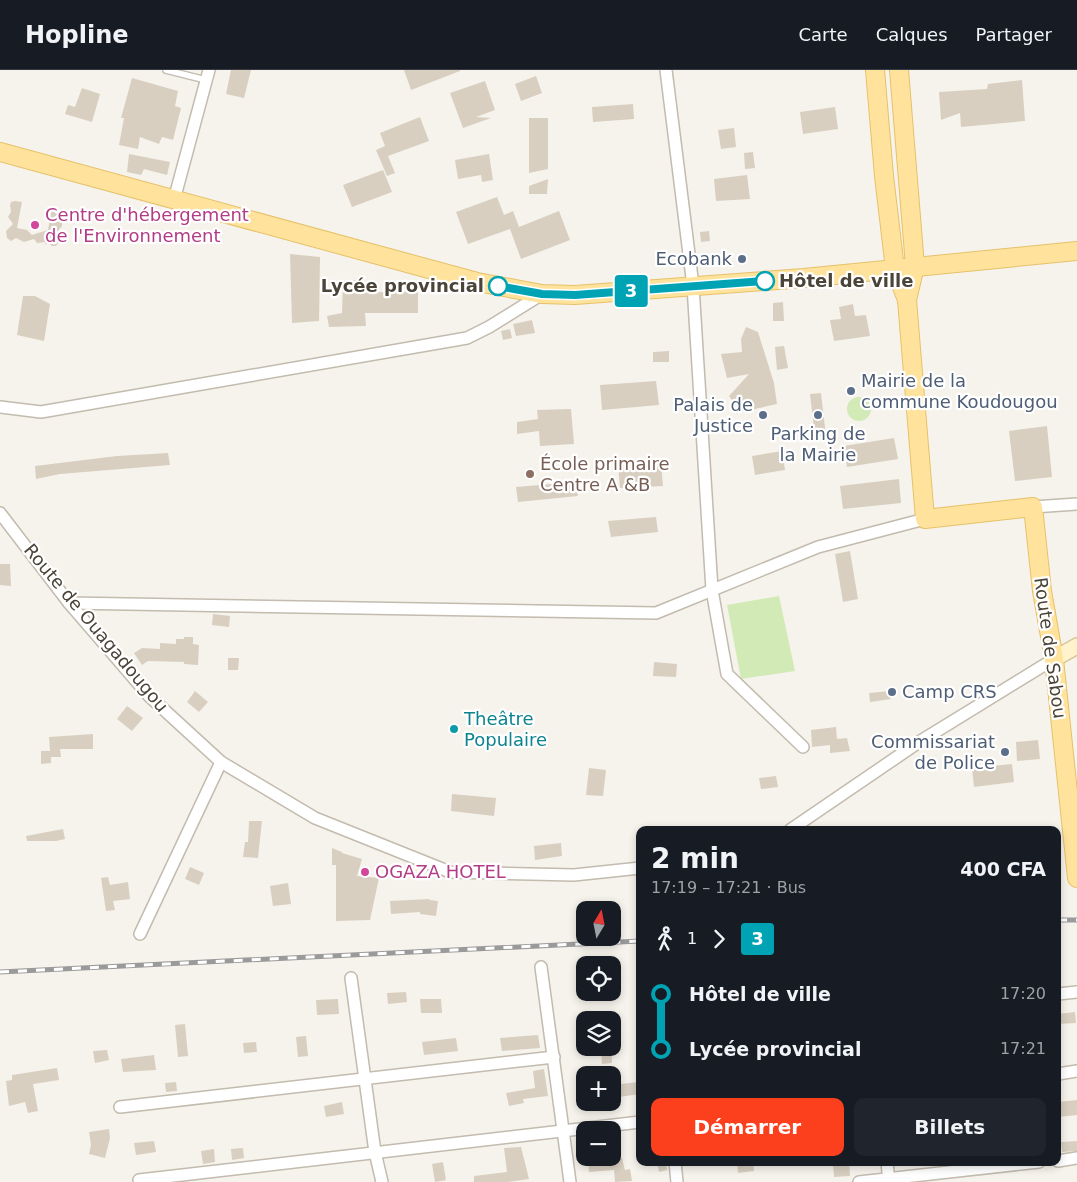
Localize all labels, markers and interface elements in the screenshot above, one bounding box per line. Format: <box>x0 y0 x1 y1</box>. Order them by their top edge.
text: Hopline <box>25 21 129 49</box>
text: Carte <box>799 24 848 45</box>
text: Calques <box>876 24 948 45</box>
text: Partager <box>976 24 1052 45</box>
place label: Centre d'hébergement de l'Environnement <box>45 204 249 246</box>
marker: Centre d'hébergement de l'Environnement <box>29 219 41 231</box>
place label: Ecobank <box>655 248 733 269</box>
marker: Ecobank <box>736 253 748 265</box>
place label: Hôtel de ville <box>779 270 914 291</box>
marker: Hôtel de ville <box>755 271 775 291</box>
place label: Lycée provincial <box>321 275 484 296</box>
line badge: 3 <box>615 275 647 307</box>
marker: Lycée provincial <box>488 276 508 296</box>
text: 3 <box>625 280 637 301</box>
place label: Mairie de la commune Koudougou <box>861 370 1058 412</box>
marker: Mairie de la commune Koudougou <box>845 385 857 397</box>
place label: Palais de Justice <box>673 394 753 436</box>
marker: Palais de Justice <box>757 409 769 421</box>
marker: Parking de la Mairie <box>812 409 824 421</box>
place label: Parking de la Mairie <box>771 423 865 465</box>
place label: École primaire Centre A &B <box>540 453 670 495</box>
marker: École primaire Centre A &B <box>524 468 536 480</box>
street label: Route de Ouagadougou <box>20 539 173 716</box>
street label: Route de Sabou <box>1030 576 1071 720</box>
place label: Camp CRS <box>902 681 997 702</box>
marker: Camp CRS <box>886 686 898 698</box>
place label: Theâtre Populaire <box>463 708 547 750</box>
marker: Theâtre Populaire <box>448 723 460 735</box>
place label: Commissariat de Police <box>871 731 995 773</box>
marker: Commissariat de Police <box>999 746 1011 758</box>
text: 2 min <box>651 842 739 875</box>
text: 400 CFA <box>960 858 1046 880</box>
place label: OGAZA HOTEL <box>375 861 506 882</box>
marker: OGAZA HOTEL <box>359 866 371 878</box>
text: 17:19 – 17:21 · Bus <box>651 878 806 897</box>
north arrow <box>576 901 621 946</box>
map controls <box>576 901 621 1166</box>
icon: walk <box>651 925 679 953</box>
icon: forward <box>705 925 733 953</box>
text: 3 <box>751 928 764 949</box>
text: 1 <box>687 929 697 948</box>
button: locate <box>576 956 621 1001</box>
text: Hôtel de ville <box>689 983 831 1005</box>
text: 17:20 <box>1000 984 1046 1003</box>
button: layers <box>576 1011 621 1056</box>
text: Lycée provincial <box>689 1038 861 1060</box>
text: 17:21 <box>1000 1039 1046 1058</box>
button: + <box>576 1066 621 1111</box>
button: Démarrer <box>651 1098 844 1156</box>
button: Billets <box>854 1098 1046 1156</box>
button: − <box>576 1121 621 1166</box>

